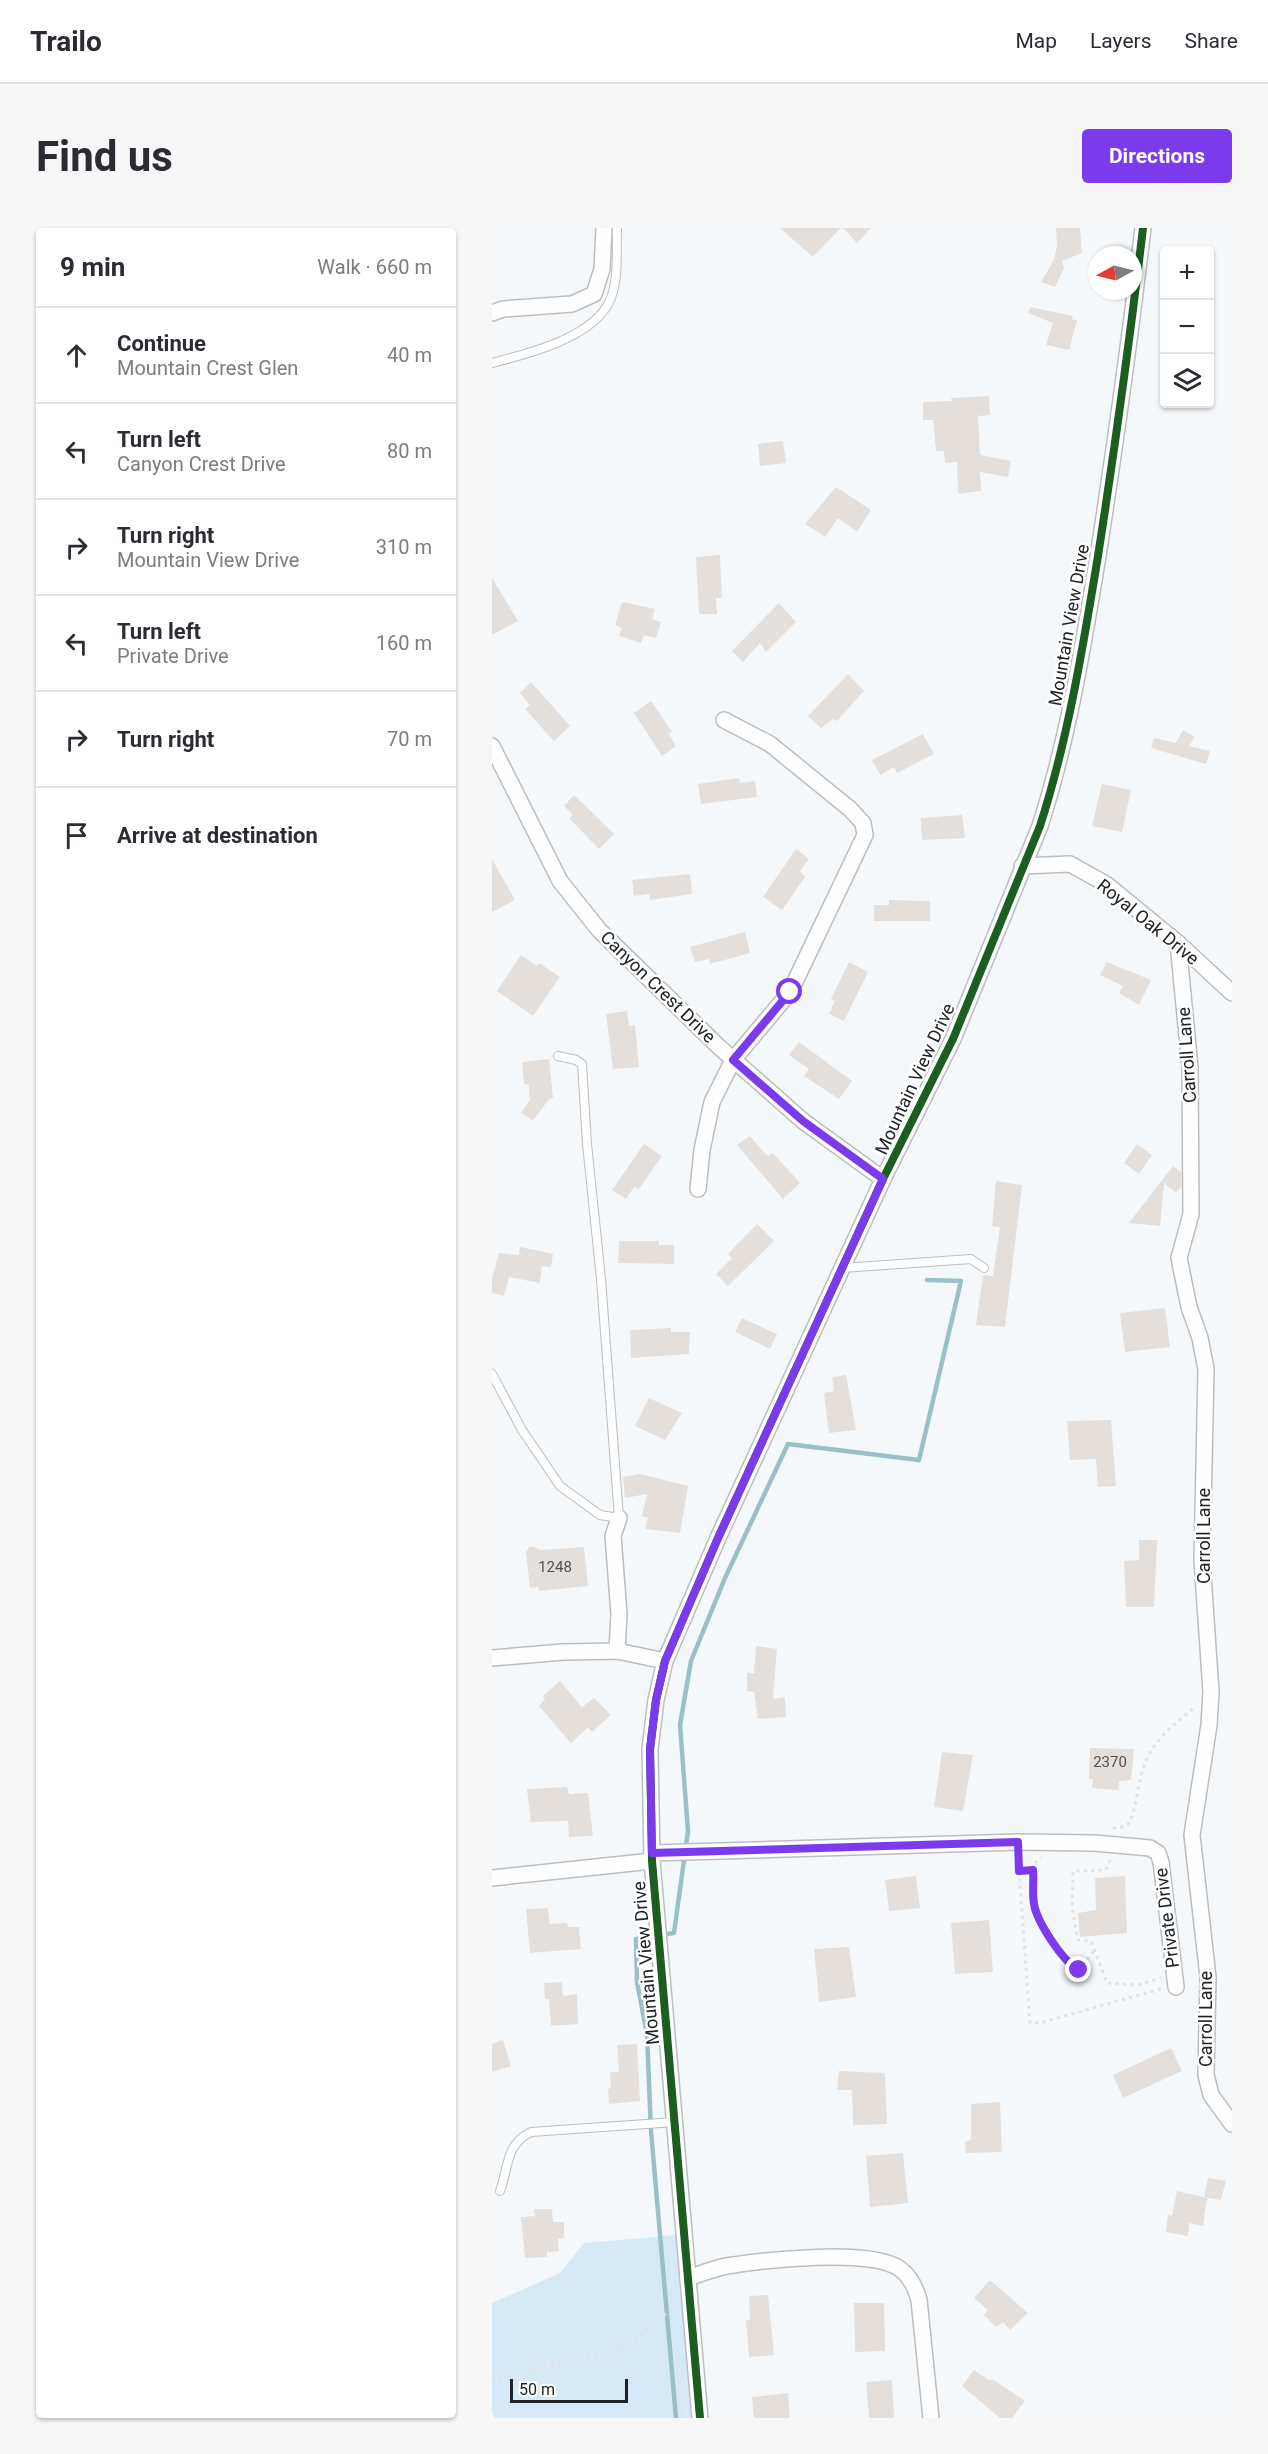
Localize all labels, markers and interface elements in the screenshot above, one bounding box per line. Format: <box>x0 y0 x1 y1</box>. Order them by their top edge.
text: Trailo <box>30 25 102 58</box>
text: Map <box>1015 29 1057 53</box>
text: Layers <box>1090 29 1151 53</box>
text: Share <box>1184 29 1238 53</box>
button: Directions <box>1082 129 1232 183</box>
text: Find us <box>36 132 173 181</box>
north arrow <box>1088 246 1142 300</box>
map controls <box>1160 246 1214 408</box>
button: + <box>1160 246 1214 300</box>
text: 9 min <box>60 252 125 282</box>
text: Walk · 660 m <box>317 255 432 279</box>
button: − <box>1160 300 1214 354</box>
text: Continue <box>117 331 206 356</box>
icon: ahead <box>60 339 93 372</box>
text: 40 m <box>387 343 432 367</box>
button: layers <box>1160 354 1214 408</box>
text: Mountain Crest Glen <box>117 356 298 380</box>
text: Turn left <box>117 427 201 452</box>
icon: left <box>60 435 93 468</box>
text: 80 m <box>387 439 432 463</box>
text: Canyon Crest Drive <box>117 452 286 476</box>
text: Turn right <box>117 523 214 548</box>
icon: right <box>60 531 93 564</box>
text: 310 m <box>376 535 432 559</box>
street label: Mountain View Drive <box>1044 542 1093 708</box>
text: Mountain View Drive <box>117 548 299 572</box>
text: Turn left <box>117 619 201 644</box>
icon: left <box>60 627 93 660</box>
text: 160 m <box>376 631 432 655</box>
text: Private Drive <box>117 644 229 668</box>
icon: right <box>60 723 93 756</box>
text: Turn right <box>117 727 214 752</box>
text: 70 m <box>387 727 432 751</box>
icon: arrive <box>60 819 93 852</box>
text: Arrive at destination <box>117 823 318 848</box>
street label: Royal Oak Drive <box>1093 874 1203 969</box>
street label: Canyon Crest Drive <box>596 926 720 1047</box>
route start <box>776 978 802 1004</box>
street label: Mountain View Drive <box>870 1000 959 1158</box>
street label: Carroll Lane <box>1173 1006 1200 1104</box>
street label: Carroll Lane <box>1193 1488 1214 1584</box>
house number: 1248 <box>538 1558 572 1576</box>
house number: 2370 <box>1093 1753 1127 1771</box>
street label: Private Drive <box>1150 1867 1183 1969</box>
street label: Mountain View Drive <box>628 1880 663 2046</box>
route end <box>1065 1956 1091 1982</box>
street label: Carroll Lane <box>1195 1971 1216 2067</box>
scale bar <box>510 2376 628 2404</box>
text: 50 m <box>519 2380 555 2399</box>

